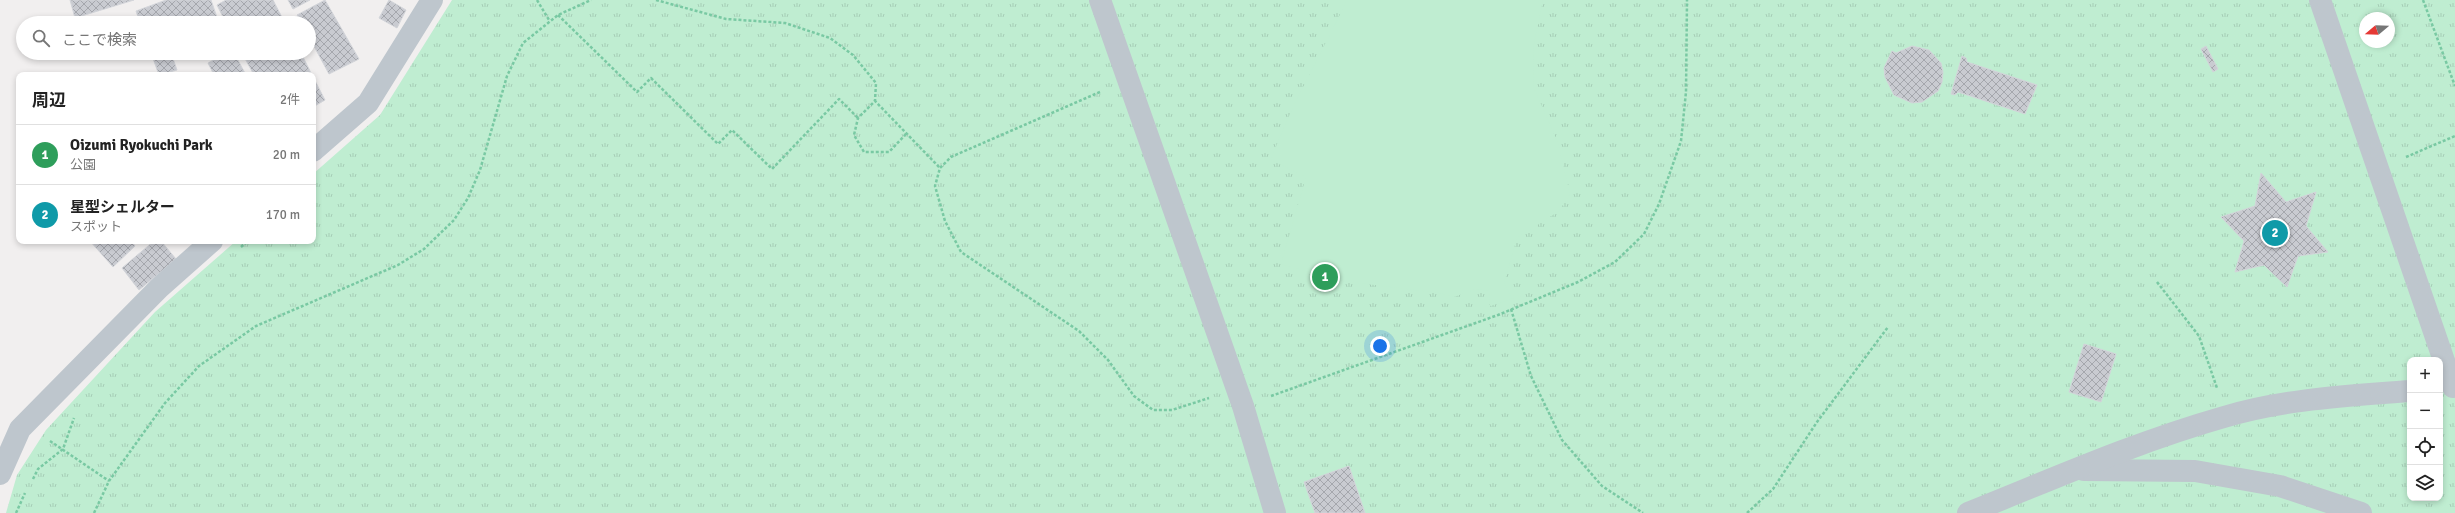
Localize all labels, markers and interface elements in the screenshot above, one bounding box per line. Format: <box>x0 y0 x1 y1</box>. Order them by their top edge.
north arrow <box>2359 12 2395 48</box>
search box <box>16 16 316 60</box>
icon: search <box>30 27 52 49</box>
text: ここで検索 <box>62 31 137 49</box>
text: 周辺 <box>32 90 66 111</box>
text: 2件 <box>280 92 300 108</box>
text: Oizumi Ryokuchi Park <box>70 136 213 154</box>
text: 1 <box>41 147 49 163</box>
text: 20 m <box>273 147 300 163</box>
text: 公園 <box>70 157 96 173</box>
text: 星型シェルター <box>70 198 175 216</box>
text: 2 <box>41 207 49 223</box>
text: 170 m <box>266 207 300 223</box>
pin: 2 <box>2262 218 2288 248</box>
text: スポット <box>70 219 122 235</box>
pin: 1 <box>1312 262 1338 292</box>
your location <box>1370 336 1390 356</box>
map controls <box>2407 357 2443 501</box>
button: + <box>2407 357 2443 393</box>
button: − <box>2407 393 2443 429</box>
button: locate <box>2407 429 2443 465</box>
button: layers <box>2407 465 2443 501</box>

